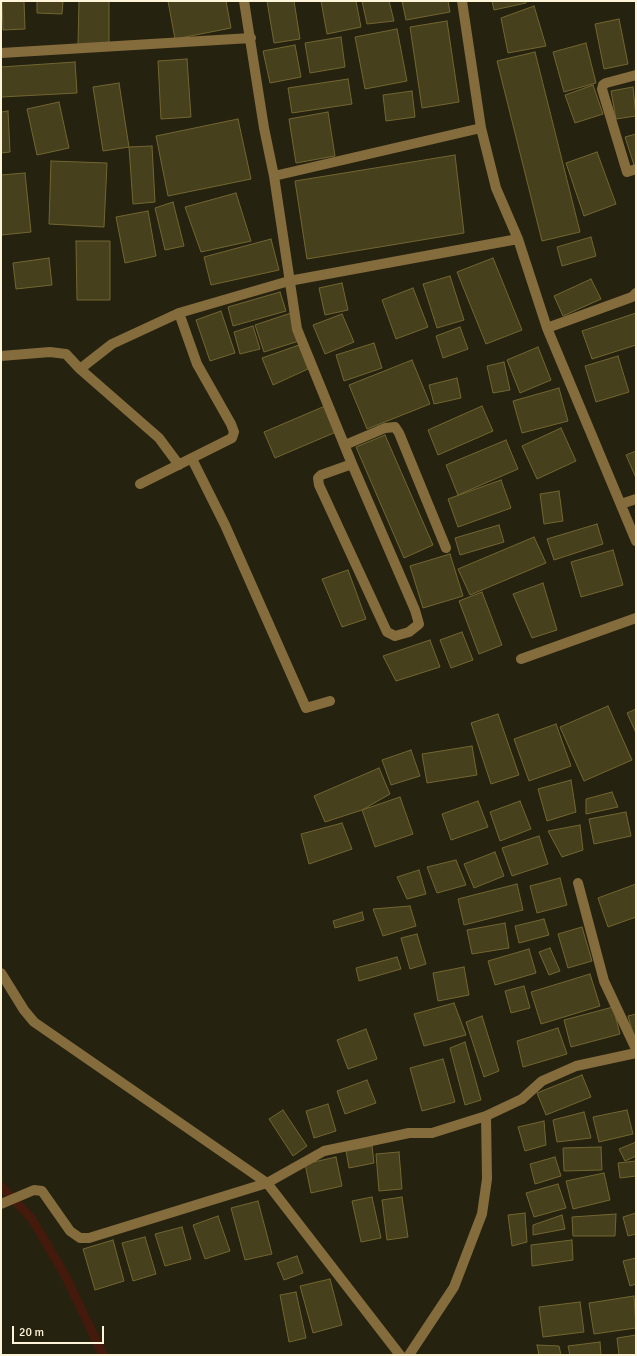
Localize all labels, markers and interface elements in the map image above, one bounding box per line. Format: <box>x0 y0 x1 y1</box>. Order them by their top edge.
scale bar <box>14 1318 106 1344</box>
text: 20 m <box>19 1325 44 1340</box>

